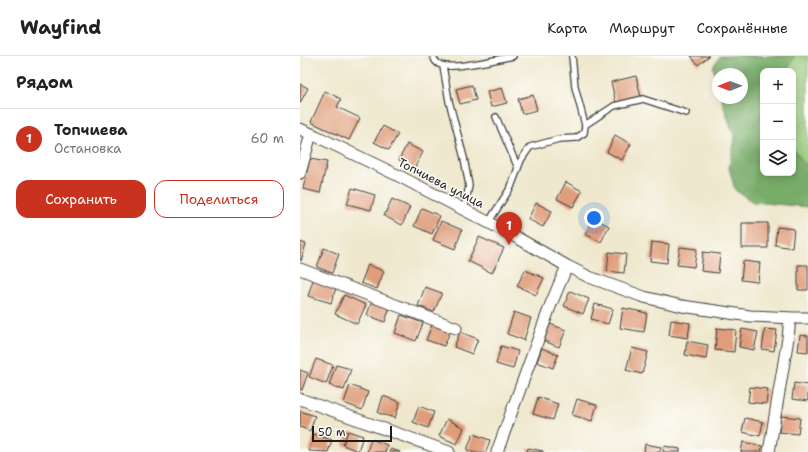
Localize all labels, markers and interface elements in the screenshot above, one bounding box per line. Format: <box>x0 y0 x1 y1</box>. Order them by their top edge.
text: Wayfind <box>20 15 101 40</box>
text: Карта <box>547 19 587 37</box>
text: Маршрут <box>609 19 675 37</box>
text: Сохранённые <box>697 19 788 37</box>
north arrow <box>712 68 748 104</box>
map controls <box>760 68 796 176</box>
button: + <box>760 68 796 104</box>
text: Рядом <box>16 71 73 93</box>
button: − <box>760 104 796 140</box>
text: Топчиева <box>54 120 128 140</box>
text: 1 <box>26 130 32 147</box>
text: 60 m <box>251 130 284 147</box>
text: Остановка <box>54 140 121 157</box>
button: layers <box>760 140 796 176</box>
street label: Топчиева улица <box>395 154 487 212</box>
button: Сохранить <box>16 180 146 218</box>
button: Поделиться <box>154 180 284 218</box>
your location <box>584 208 604 228</box>
pin: 1 <box>496 212 522 245</box>
scale bar <box>312 424 392 443</box>
text: 50 m <box>318 425 346 440</box>

